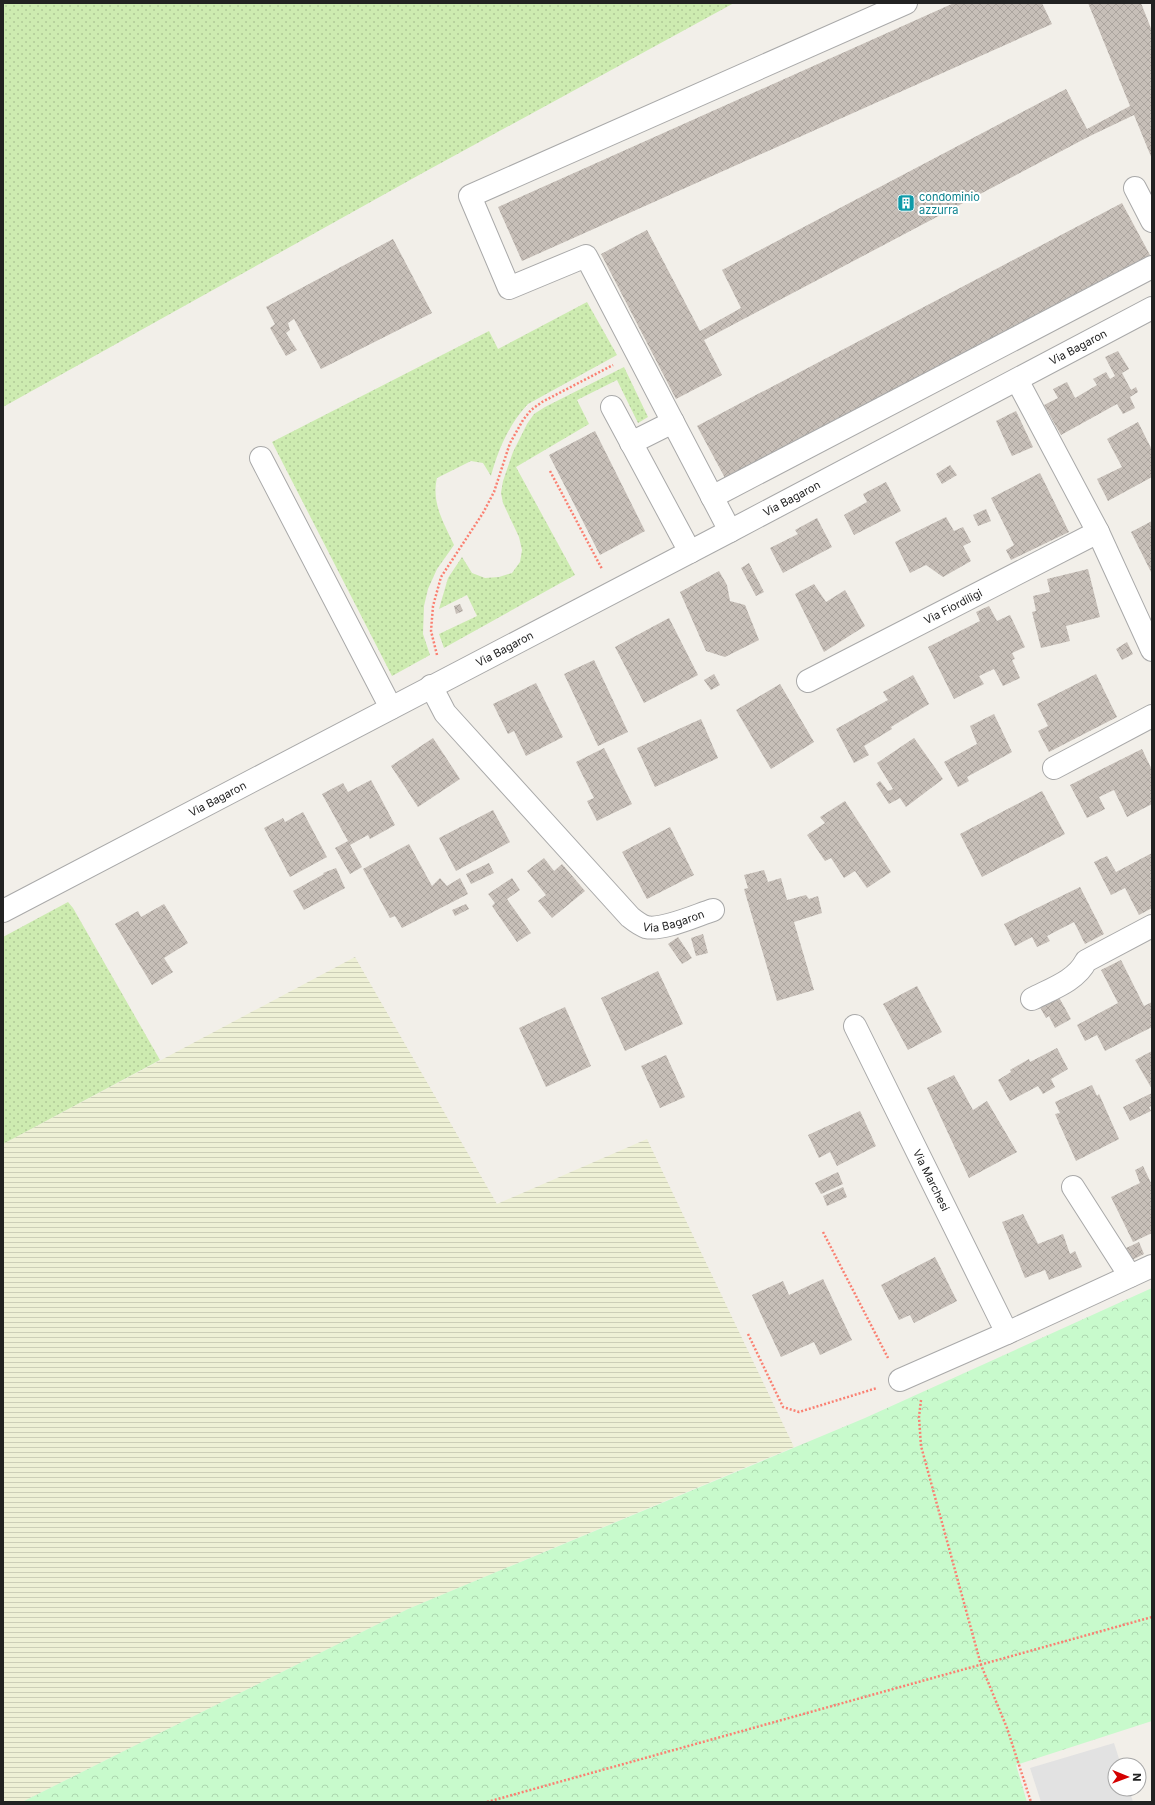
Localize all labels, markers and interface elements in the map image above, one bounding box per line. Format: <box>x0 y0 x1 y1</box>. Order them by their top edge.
place label: condominio azzurra <box>919 190 980 217</box>
building icon: condominio azzurra <box>896 193 916 213</box>
street label: Via Bagaron <box>1047 326 1109 368</box>
street label: Via Bagaron <box>761 478 823 519</box>
street label: Via Fiordiligi <box>922 586 984 627</box>
street label: Via Bagaron <box>473 628 536 670</box>
street label: Via Bagaron <box>186 778 249 820</box>
street label: Via Bagaron <box>641 907 706 935</box>
street label: Via Marchesi <box>910 1147 953 1213</box>
north arrow <box>1107 1757 1147 1797</box>
text: N <box>1130 1773 1144 1781</box>

